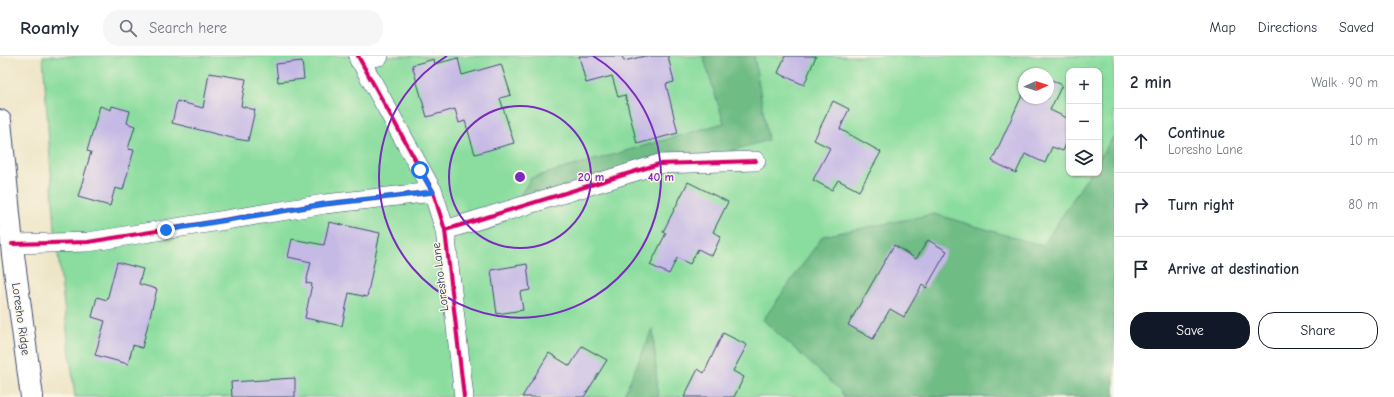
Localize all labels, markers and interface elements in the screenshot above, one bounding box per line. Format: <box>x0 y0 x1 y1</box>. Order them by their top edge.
search box <box>103 10 383 46</box>
text: Roamly <box>20 17 79 39</box>
icon: search <box>117 17 139 39</box>
text: Search here <box>149 19 227 37</box>
text: Map <box>1209 19 1236 36</box>
text: Directions <box>1258 19 1317 36</box>
text: Saved <box>1339 19 1374 36</box>
north arrow <box>1018 68 1054 104</box>
map controls <box>1066 68 1102 176</box>
button: + <box>1066 68 1102 104</box>
text: 2 min <box>1130 73 1171 92</box>
text: Walk · 90 m <box>1311 75 1378 90</box>
button: − <box>1066 104 1102 140</box>
text: Continue <box>1168 124 1225 142</box>
icon: ahead <box>1130 130 1152 152</box>
text: 10 m <box>1350 133 1378 148</box>
button: layers <box>1066 140 1102 176</box>
text: Loresho Lane <box>1168 142 1243 157</box>
route start <box>411 161 429 179</box>
centre of rings <box>513 170 527 184</box>
text: 20 m <box>578 170 604 184</box>
text: 40 m <box>648 170 674 184</box>
icon: right <box>1130 194 1152 216</box>
text: Turn right <box>1168 196 1234 214</box>
text: 80 m <box>1348 197 1378 212</box>
route end <box>157 221 175 239</box>
street label: Loresho Lane <box>429 242 451 312</box>
icon: arrive <box>1130 258 1152 280</box>
text: Arrive at destination <box>1168 260 1299 278</box>
street label: Loresho Ridge <box>9 282 33 356</box>
button: Save <box>1130 312 1250 349</box>
button: Share <box>1258 312 1378 349</box>

